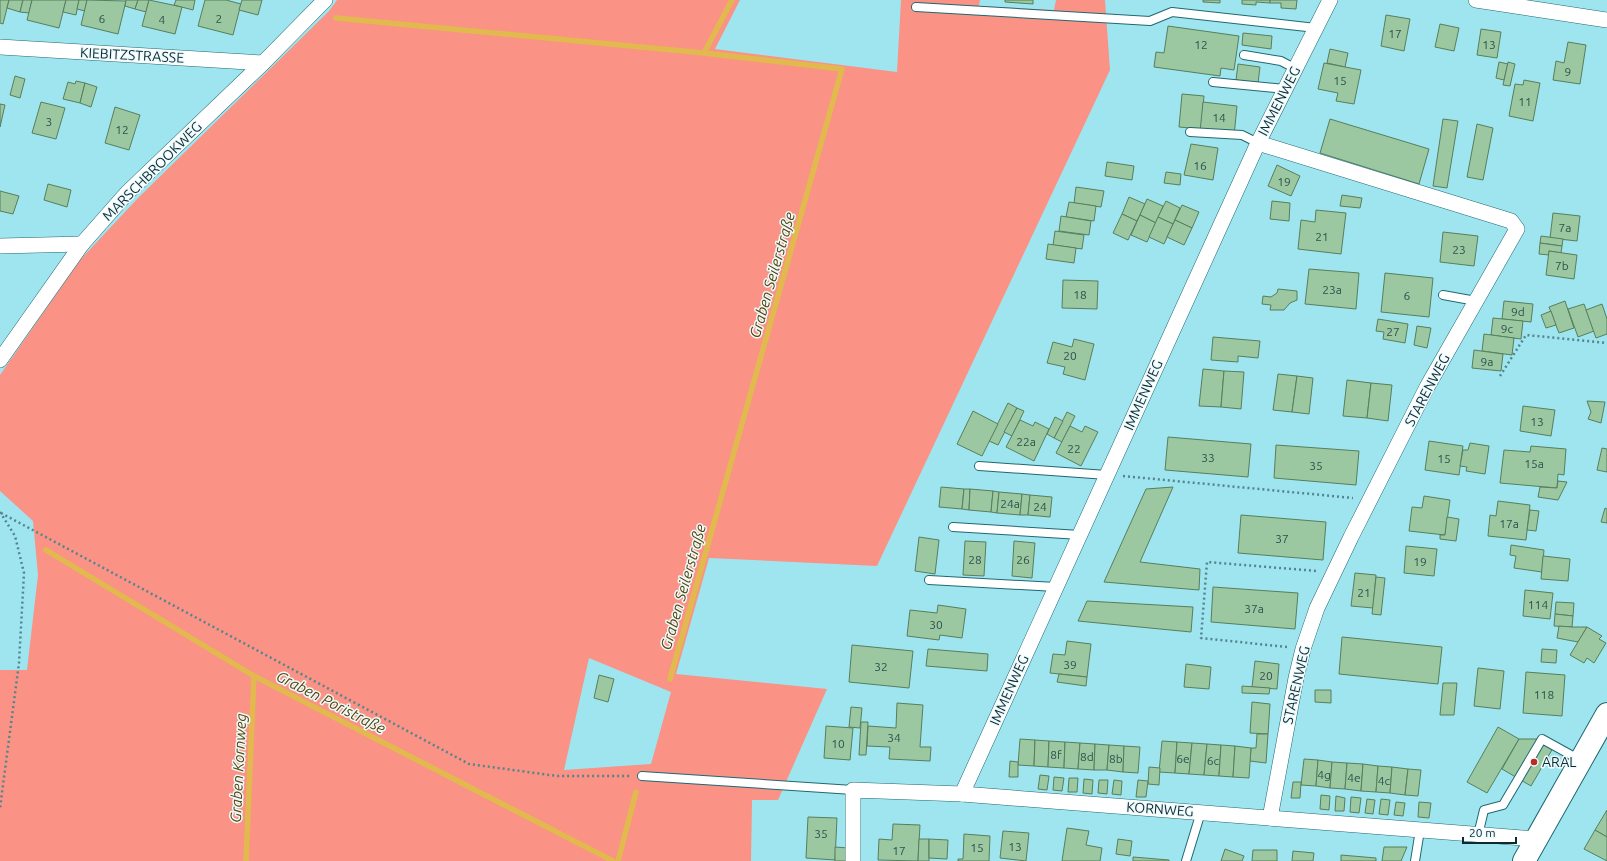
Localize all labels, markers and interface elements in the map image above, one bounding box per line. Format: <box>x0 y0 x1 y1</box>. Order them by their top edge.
house number: 6 <box>99 12 106 25</box>
house number: 2 <box>216 12 222 25</box>
house number: 4 <box>159 13 166 26</box>
house number: 17 <box>1388 27 1402 40</box>
house number: 12 <box>1194 38 1208 51</box>
house number: 13 <box>1482 38 1496 51</box>
street label: KIEBITZSTRASSE <box>80 44 185 66</box>
street label: IMMENWEG <box>1255 64 1303 138</box>
house number: 9 <box>1565 65 1571 78</box>
house number: 15 <box>1333 74 1347 87</box>
house number: 11 <box>1518 95 1532 108</box>
house number: 14 <box>1212 111 1226 124</box>
house number: 3 <box>46 115 52 128</box>
street label: MARSCHBROOKWEG <box>99 118 205 224</box>
house number: 12 <box>115 123 129 136</box>
house number: 16 <box>1193 159 1207 172</box>
house number: 19 <box>1277 175 1291 188</box>
water label: Graben Seilerstraße <box>746 210 798 340</box>
house number: 7a <box>1559 221 1571 234</box>
house number: 21 <box>1315 230 1329 243</box>
house number: 23 <box>1452 243 1466 256</box>
house number: 7b <box>1555 259 1569 272</box>
house number: 23a <box>1322 283 1342 296</box>
house number: 18 <box>1073 288 1087 301</box>
house number: 6 <box>1404 289 1411 302</box>
house number: 9d <box>1511 305 1525 318</box>
house number: 9c <box>1501 322 1514 335</box>
house number: 27 <box>1386 325 1400 338</box>
house number: 20 <box>1063 349 1077 362</box>
street label: STARENWEG <box>1401 351 1453 429</box>
house number: 9a <box>1481 355 1493 368</box>
street label: IMMENWEG <box>1120 357 1166 433</box>
house number: 13 <box>1530 415 1544 428</box>
house number: 22a <box>1016 435 1036 448</box>
house number: 22 <box>1067 442 1081 455</box>
house number: 33 <box>1201 451 1215 464</box>
house number: 15 <box>1437 452 1451 465</box>
house number: 15a <box>1524 457 1544 470</box>
house number: 35 <box>1309 459 1323 472</box>
house number: 24a <box>1000 497 1020 510</box>
house number: 24 <box>1033 500 1047 513</box>
house number: 17a <box>1499 517 1519 530</box>
water label: Graben Seilerstraße <box>657 522 709 652</box>
house number: 37 <box>1275 532 1289 545</box>
house number: 28 <box>968 553 982 566</box>
house number: 26 <box>1016 553 1030 566</box>
house number: 19 <box>1413 555 1427 568</box>
house number: 21 <box>1357 586 1371 599</box>
house number: 114 <box>1528 598 1548 611</box>
house number: 37a <box>1244 602 1264 615</box>
house number: 30 <box>929 618 943 631</box>
street label: STARENWEG <box>1279 644 1313 726</box>
street label: IMMENWEG <box>986 652 1032 728</box>
house number: 39 <box>1063 658 1077 671</box>
house number: 32 <box>874 660 888 673</box>
water label: Graben Poristraße <box>274 667 389 737</box>
house number: 20 <box>1259 669 1273 682</box>
house number: 118 <box>1534 688 1554 701</box>
water label: Graben Kornweg <box>227 713 249 823</box>
house number: 34 <box>887 731 901 744</box>
house number: 10 <box>831 737 845 750</box>
house number: 8f <box>1050 748 1062 761</box>
house number: 8d <box>1080 750 1094 763</box>
house number: 8b <box>1109 752 1123 765</box>
house number: 6e <box>1176 752 1190 765</box>
house number: 6c <box>1207 754 1220 767</box>
place label: ARAL <box>1542 754 1576 770</box>
marker: ARAL <box>1529 757 1539 767</box>
house number: 4g <box>1317 768 1331 781</box>
house number: 4e <box>1347 771 1361 784</box>
house number: 4c <box>1378 774 1391 787</box>
street label: KORNWEG <box>1126 799 1194 819</box>
scale bar <box>1463 819 1516 845</box>
text: 20 m <box>1469 826 1496 839</box>
house number: 35 <box>814 827 828 840</box>
house number: 13 <box>1008 840 1022 853</box>
house number: 15 <box>970 841 984 854</box>
house number: 17 <box>892 844 906 857</box>

